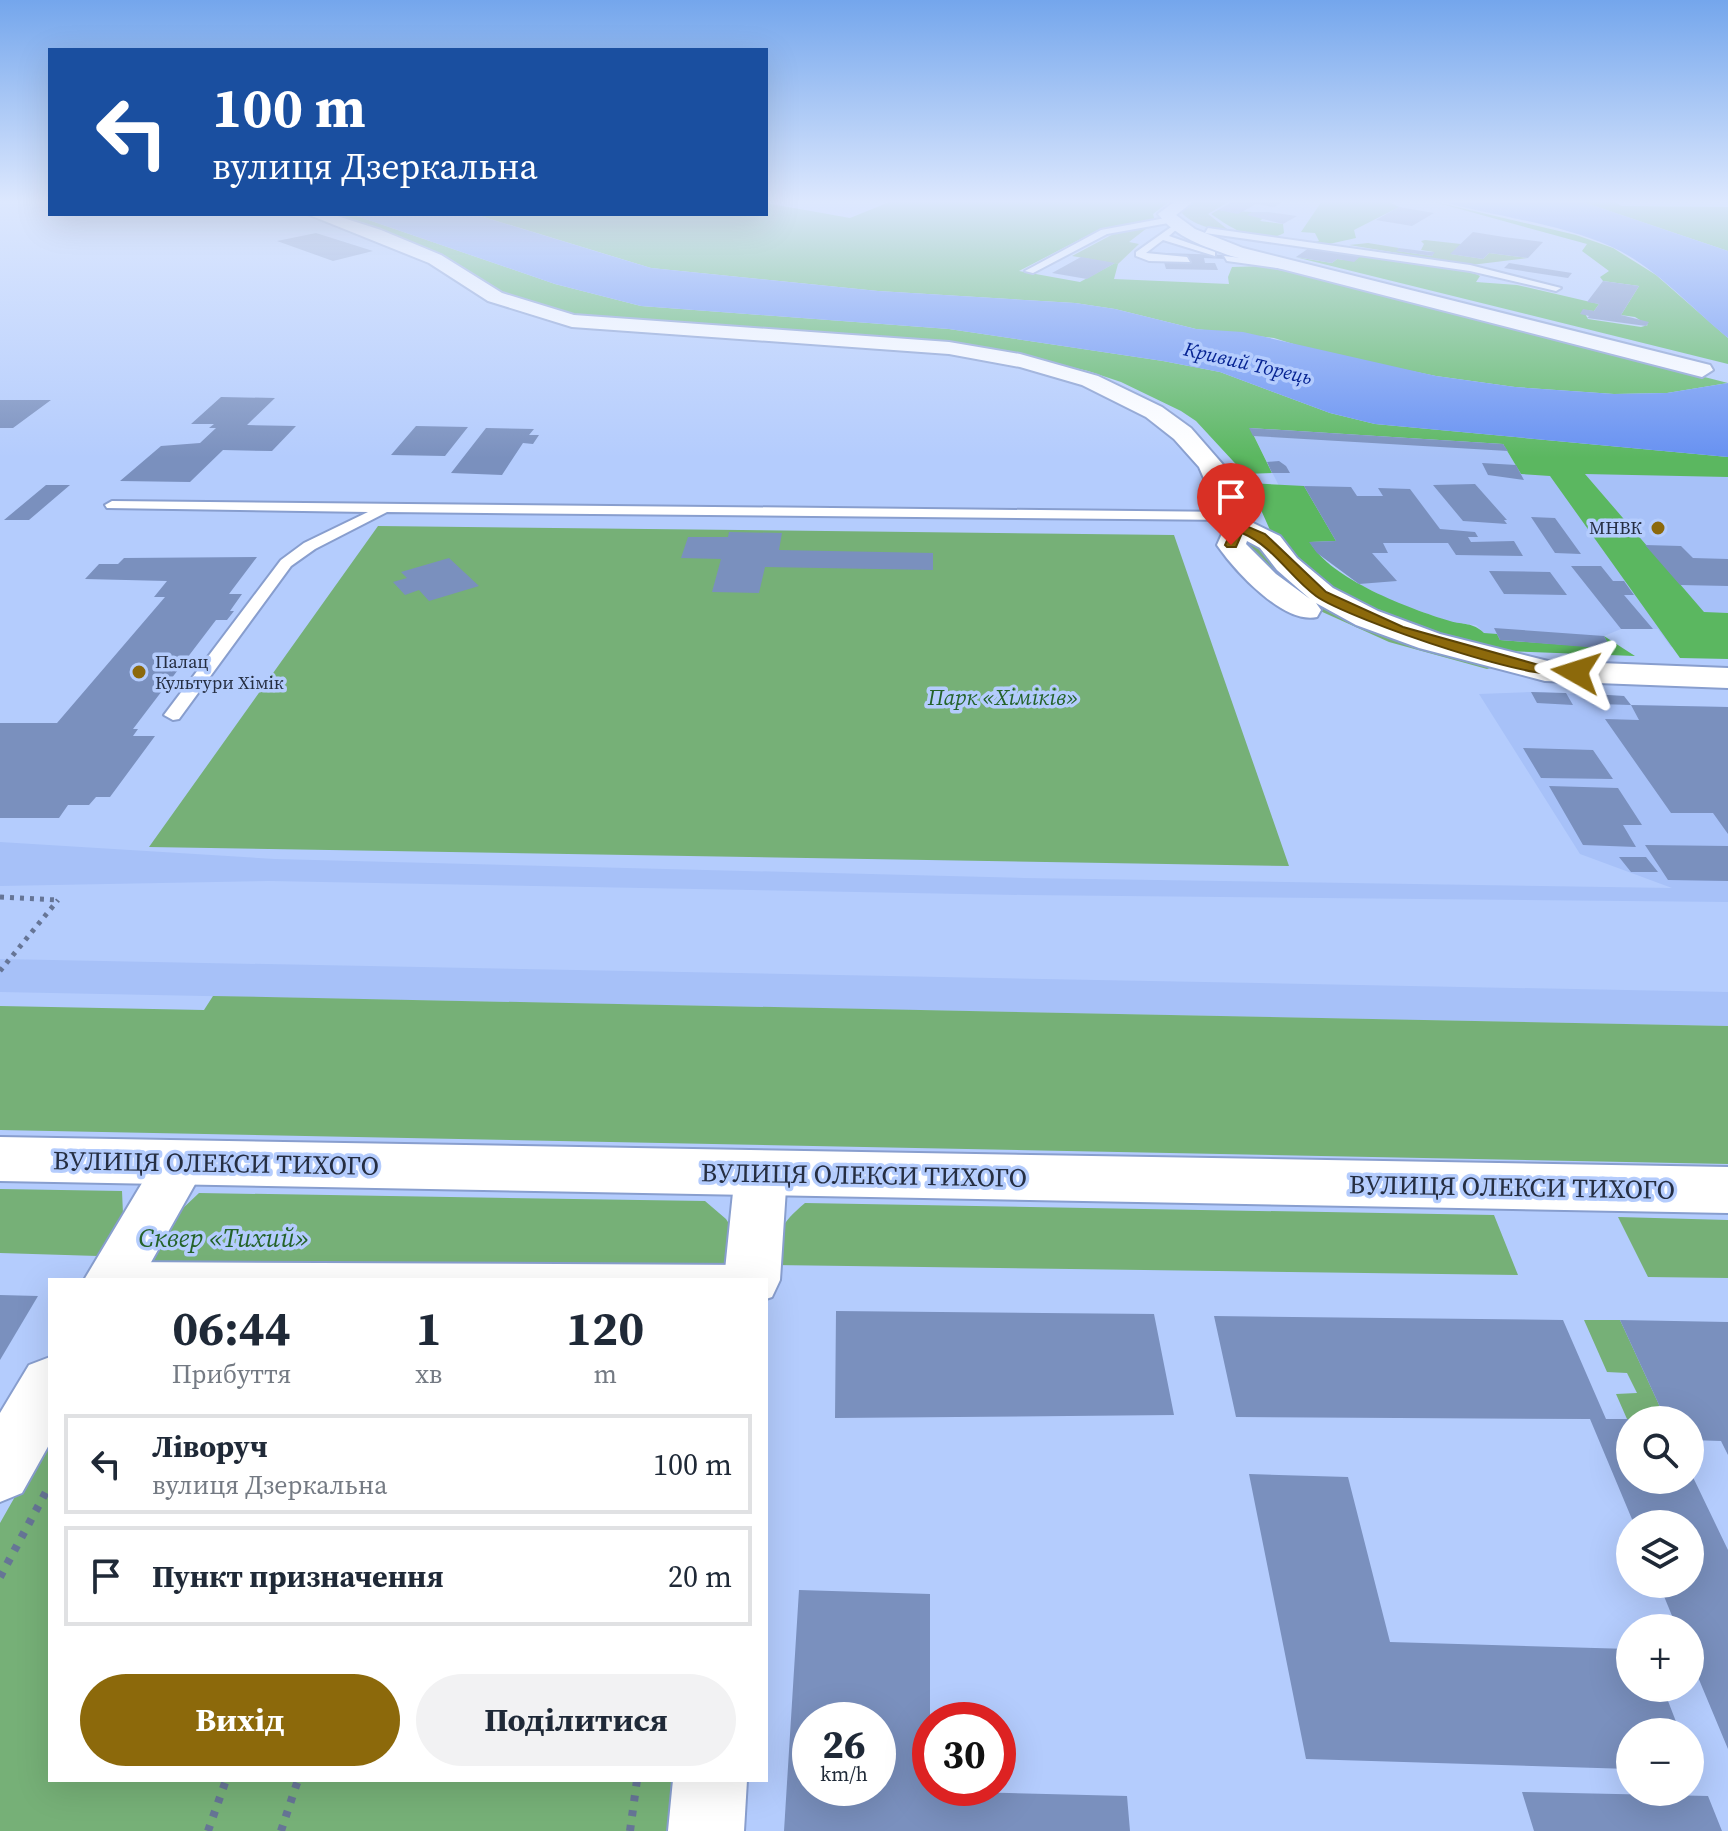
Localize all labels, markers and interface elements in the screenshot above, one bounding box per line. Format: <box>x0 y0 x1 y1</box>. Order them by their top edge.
text: 100 m <box>212 69 366 146</box>
icon: left <box>80 80 184 184</box>
text: вулиця Дзеркальна <box>212 142 538 191</box>
water label: Кривий Торець <box>1180 334 1315 391</box>
pin <box>1197 463 1265 545</box>
icon: arrive <box>1209 475 1253 519</box>
place label: МНВК <box>1589 515 1642 540</box>
marker: МНВК <box>1649 519 1667 537</box>
position arrow <box>1534 630 1618 714</box>
place label: Палац Культури Хімік <box>155 649 284 695</box>
marker: Палац Культури Хімік <box>130 663 148 681</box>
park label: Парк «Хіміків» <box>927 682 1078 712</box>
street label: ВУЛИЦЯ ОЛЕКСИ ТИХОГО <box>53 1142 379 1184</box>
street label: ВУЛИЦЯ ОЛЕКСИ ТИХОГО <box>701 1154 1027 1196</box>
street label: ВУЛИЦЯ ОЛЕКСИ ТИХОГО <box>1349 1166 1675 1208</box>
park label: Сквер «Тихий» <box>139 1220 309 1256</box>
text: 06:44 <box>172 1295 291 1361</box>
text: 1 <box>416 1295 442 1361</box>
text: 120 <box>566 1295 644 1361</box>
text: Прибуття <box>172 1356 291 1392</box>
text: хв <box>415 1356 442 1392</box>
text: m <box>593 1356 617 1392</box>
map controls <box>1616 1406 1704 1806</box>
button: search <box>1616 1406 1704 1494</box>
text: Ліворуч <box>152 1426 268 1467</box>
icon: left <box>84 1442 128 1486</box>
text: 100 m <box>653 1444 732 1485</box>
text: вулиця Дзеркальна <box>152 1467 387 1503</box>
button: layers <box>1616 1510 1704 1598</box>
icon: arrive <box>84 1554 128 1598</box>
text: Пункт призначення <box>152 1556 444 1597</box>
text: 20 m <box>668 1556 732 1597</box>
button: + <box>1616 1614 1704 1702</box>
button: Вихід <box>80 1674 400 1766</box>
button: Поділитися <box>416 1674 736 1766</box>
speed limit sign: 30 <box>912 1702 1016 1806</box>
text: 26 <box>822 1717 866 1771</box>
button: − <box>1616 1718 1704 1806</box>
text: km/h <box>820 1760 868 1788</box>

